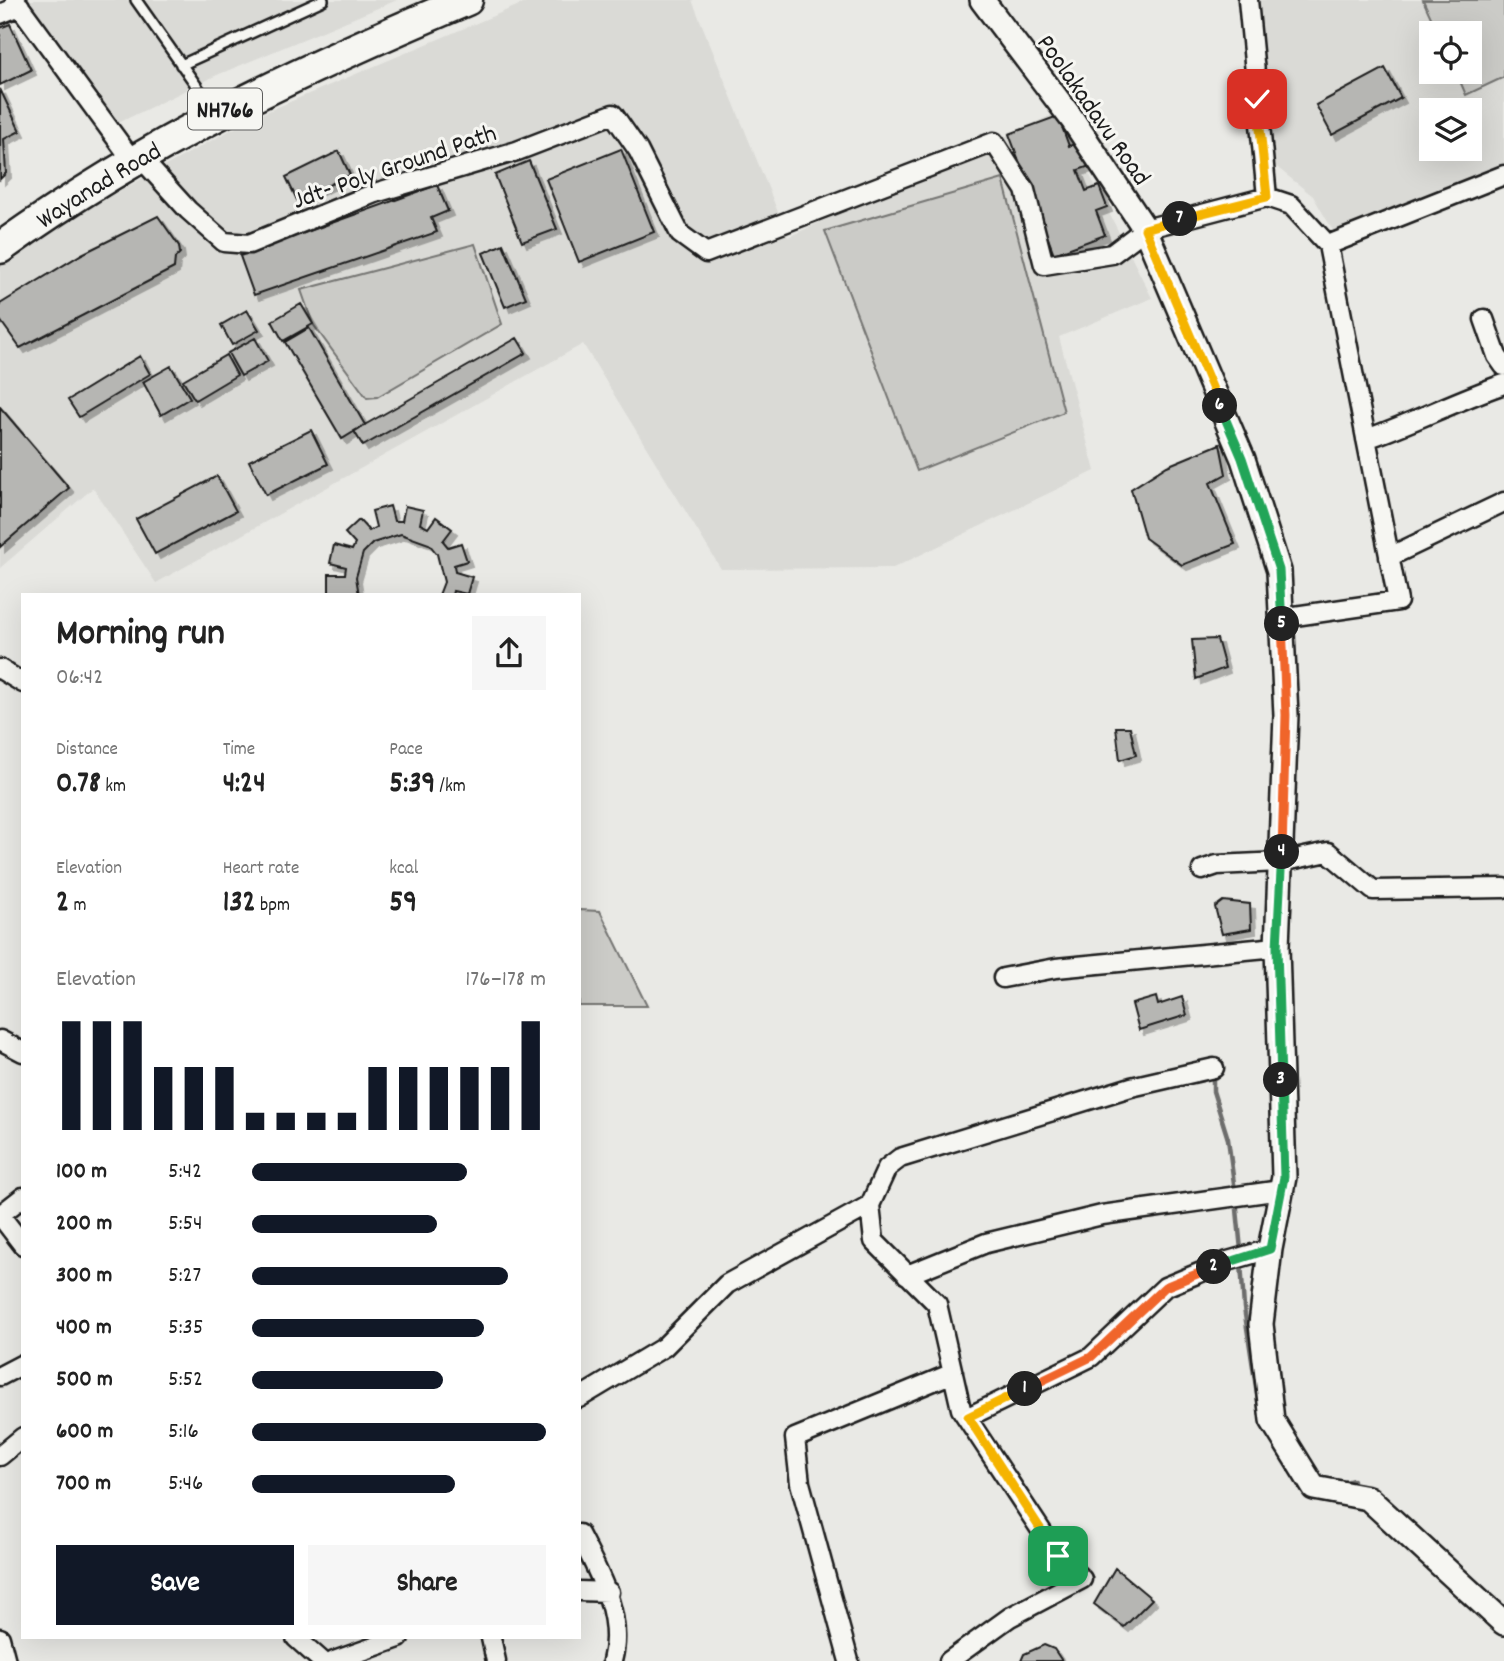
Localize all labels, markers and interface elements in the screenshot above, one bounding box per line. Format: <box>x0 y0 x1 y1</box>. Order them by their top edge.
map controls <box>1419 21 1482 161</box>
button: locate <box>1419 21 1482 84</box>
street label: Poolakadavu Road <box>1026 28 1158 194</box>
pin <box>1227 69 1287 129</box>
icon: check <box>1238 80 1276 118</box>
road number: NH766 <box>188 88 262 130</box>
button: layers <box>1419 98 1482 161</box>
street label: Jdt- Poly Ground Path <box>288 116 502 221</box>
street label: Wayanad Road <box>30 134 169 240</box>
pin: 7 <box>1162 202 1198 236</box>
text: 7 <box>1176 205 1183 232</box>
pin: 6 <box>1202 388 1238 424</box>
text: 6 <box>1215 392 1224 419</box>
pin: 5 <box>1264 606 1300 642</box>
text: Morning run <box>56 608 225 663</box>
text: 5 <box>1277 610 1286 637</box>
button: share <box>472 616 546 690</box>
text: 06:42 <box>56 662 103 695</box>
text: Distance <box>56 737 118 764</box>
text: Time <box>223 737 255 764</box>
text: Pace <box>389 737 423 764</box>
text: 0.78 <box>56 764 101 807</box>
text: 4:24 <box>223 764 266 807</box>
text: 5:39 <box>389 764 435 807</box>
text: km <box>101 774 126 801</box>
text: /km <box>435 774 466 801</box>
pin: 4 <box>1264 834 1300 870</box>
text: 4 <box>1278 838 1285 865</box>
text: Elevation <box>56 856 122 883</box>
text: Heart rate <box>223 856 299 883</box>
text: kcal <box>389 856 418 883</box>
text: 2 <box>56 883 69 926</box>
text: 132 <box>223 883 256 926</box>
text: 59 <box>389 883 417 926</box>
text: m <box>69 893 87 920</box>
text: bpm <box>256 893 290 920</box>
text: Elevation <box>56 964 136 997</box>
text: 176–178 m <box>465 964 546 997</box>
pin: 3 <box>1264 1062 1298 1098</box>
text: 3 <box>1276 1066 1285 1093</box>
text: 100 m <box>56 1156 107 1189</box>
text: 5:42 <box>168 1156 202 1189</box>
text: 200 m <box>56 1208 112 1241</box>
text: 5:54 <box>168 1208 203 1241</box>
pin: 2 <box>1196 1250 1232 1284</box>
text: 2 <box>1209 1253 1218 1280</box>
text: 300 m <box>56 1260 112 1293</box>
text: 5:27 <box>168 1260 201 1293</box>
text: 400 m <box>56 1312 112 1345</box>
text: 5:35 <box>168 1312 203 1345</box>
text: 500 m <box>56 1364 113 1397</box>
text: 5:52 <box>168 1364 203 1397</box>
pin: 1 <box>1007 1372 1042 1406</box>
text: 1 <box>1022 1375 1027 1402</box>
text: 600 m <box>56 1416 113 1449</box>
text: 5:16 <box>168 1416 199 1449</box>
text: 700 m <box>56 1468 111 1501</box>
text: 5:46 <box>168 1468 203 1501</box>
pin <box>1028 1526 1088 1586</box>
icon: arrive <box>1039 1537 1077 1575</box>
button: Save <box>56 1545 294 1625</box>
button: Share <box>308 1545 546 1625</box>

